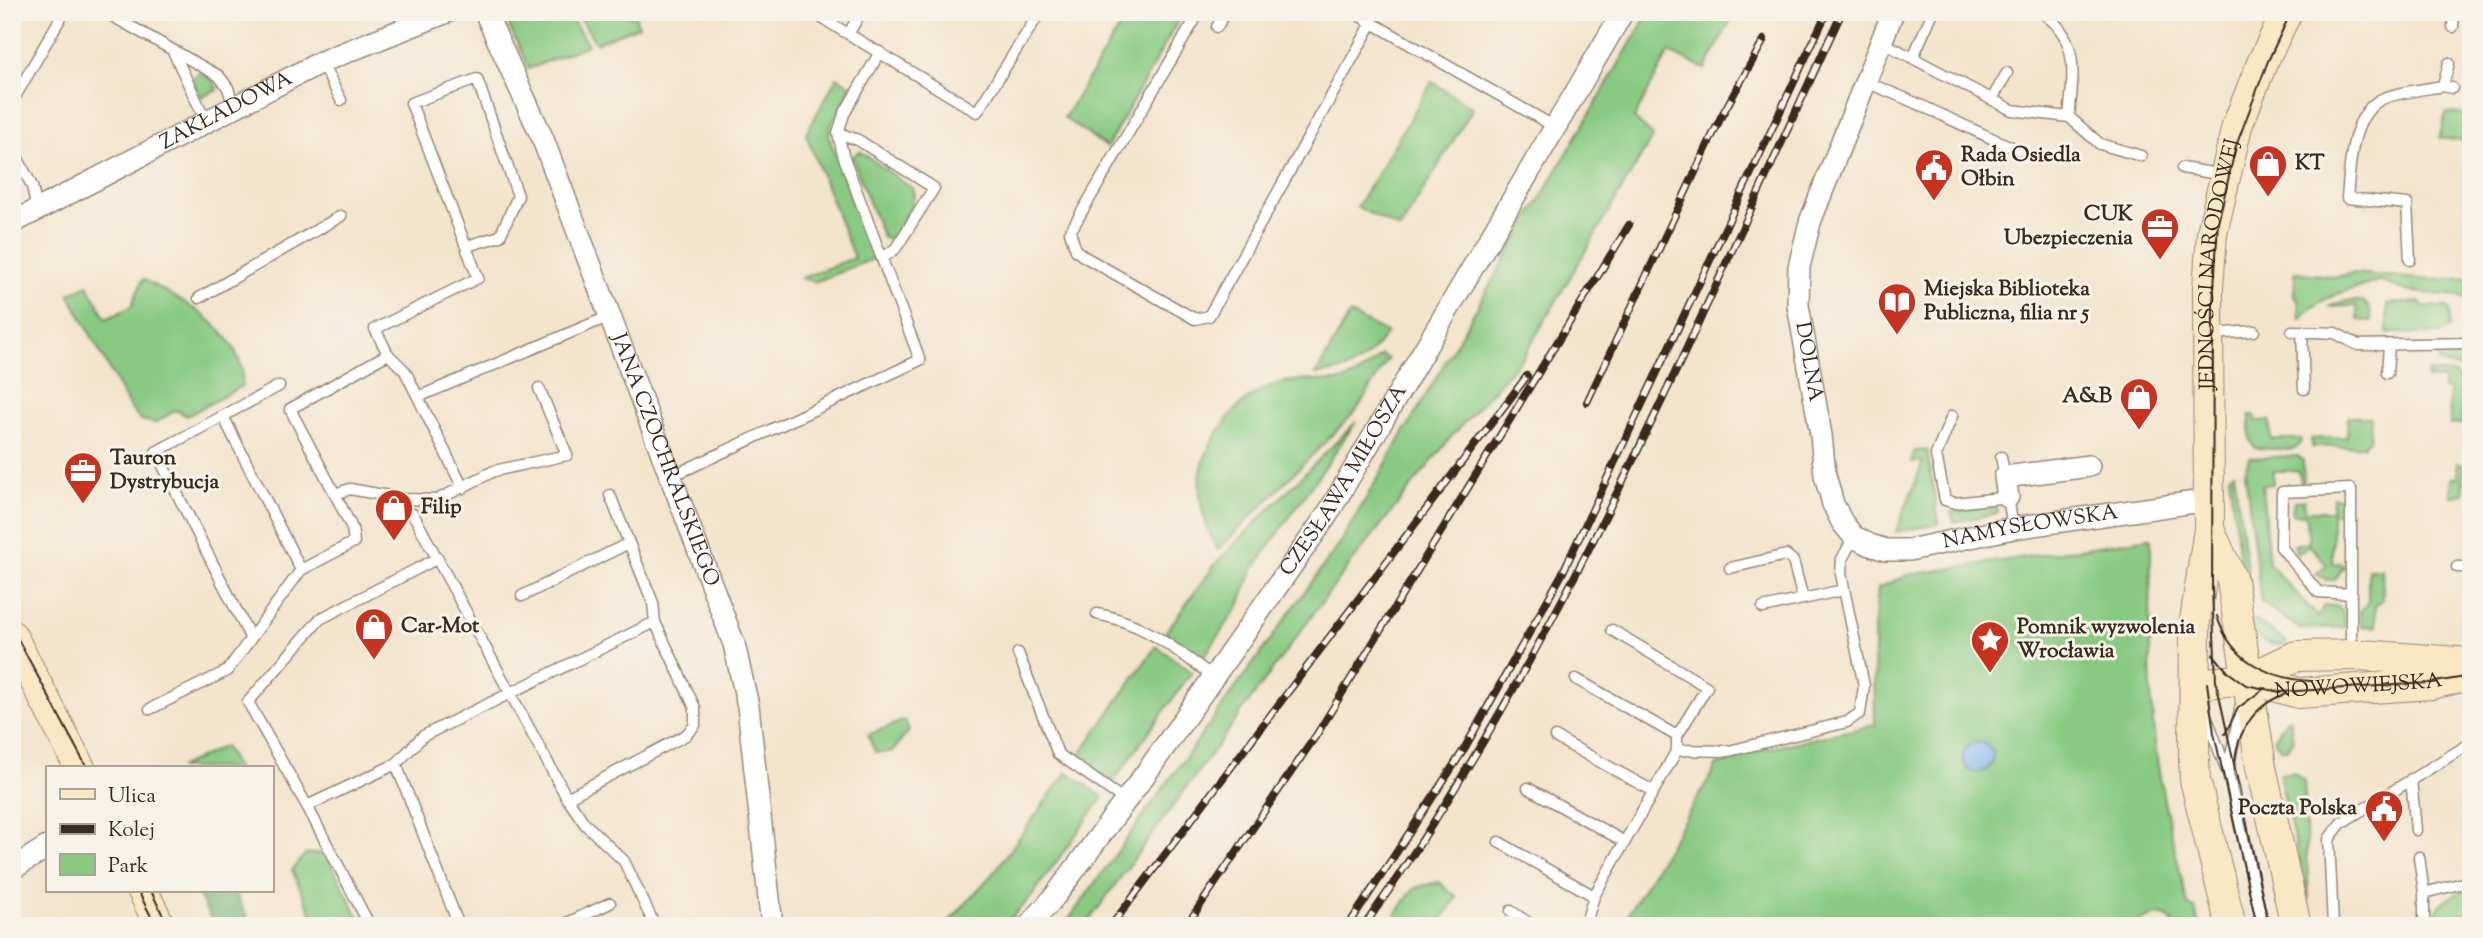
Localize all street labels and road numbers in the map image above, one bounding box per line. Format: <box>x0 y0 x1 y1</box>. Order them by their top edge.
street label: ZAKŁADOWA <box>155 64 298 158</box>
street label: JEDNOŚCI NARODOWEJ <box>2193 136 2248 391</box>
street label: DOLNA <box>1786 320 1830 404</box>
street label: JANA CZOCHRALSKIEGO <box>602 328 726 591</box>
street label: CZESŁAWA MIŁOSZA <box>1273 379 1415 583</box>
street label: NAMYSŁOWSKA <box>1940 498 2120 557</box>
street label: NOWOWIEJSKA <box>2274 666 2445 707</box>

